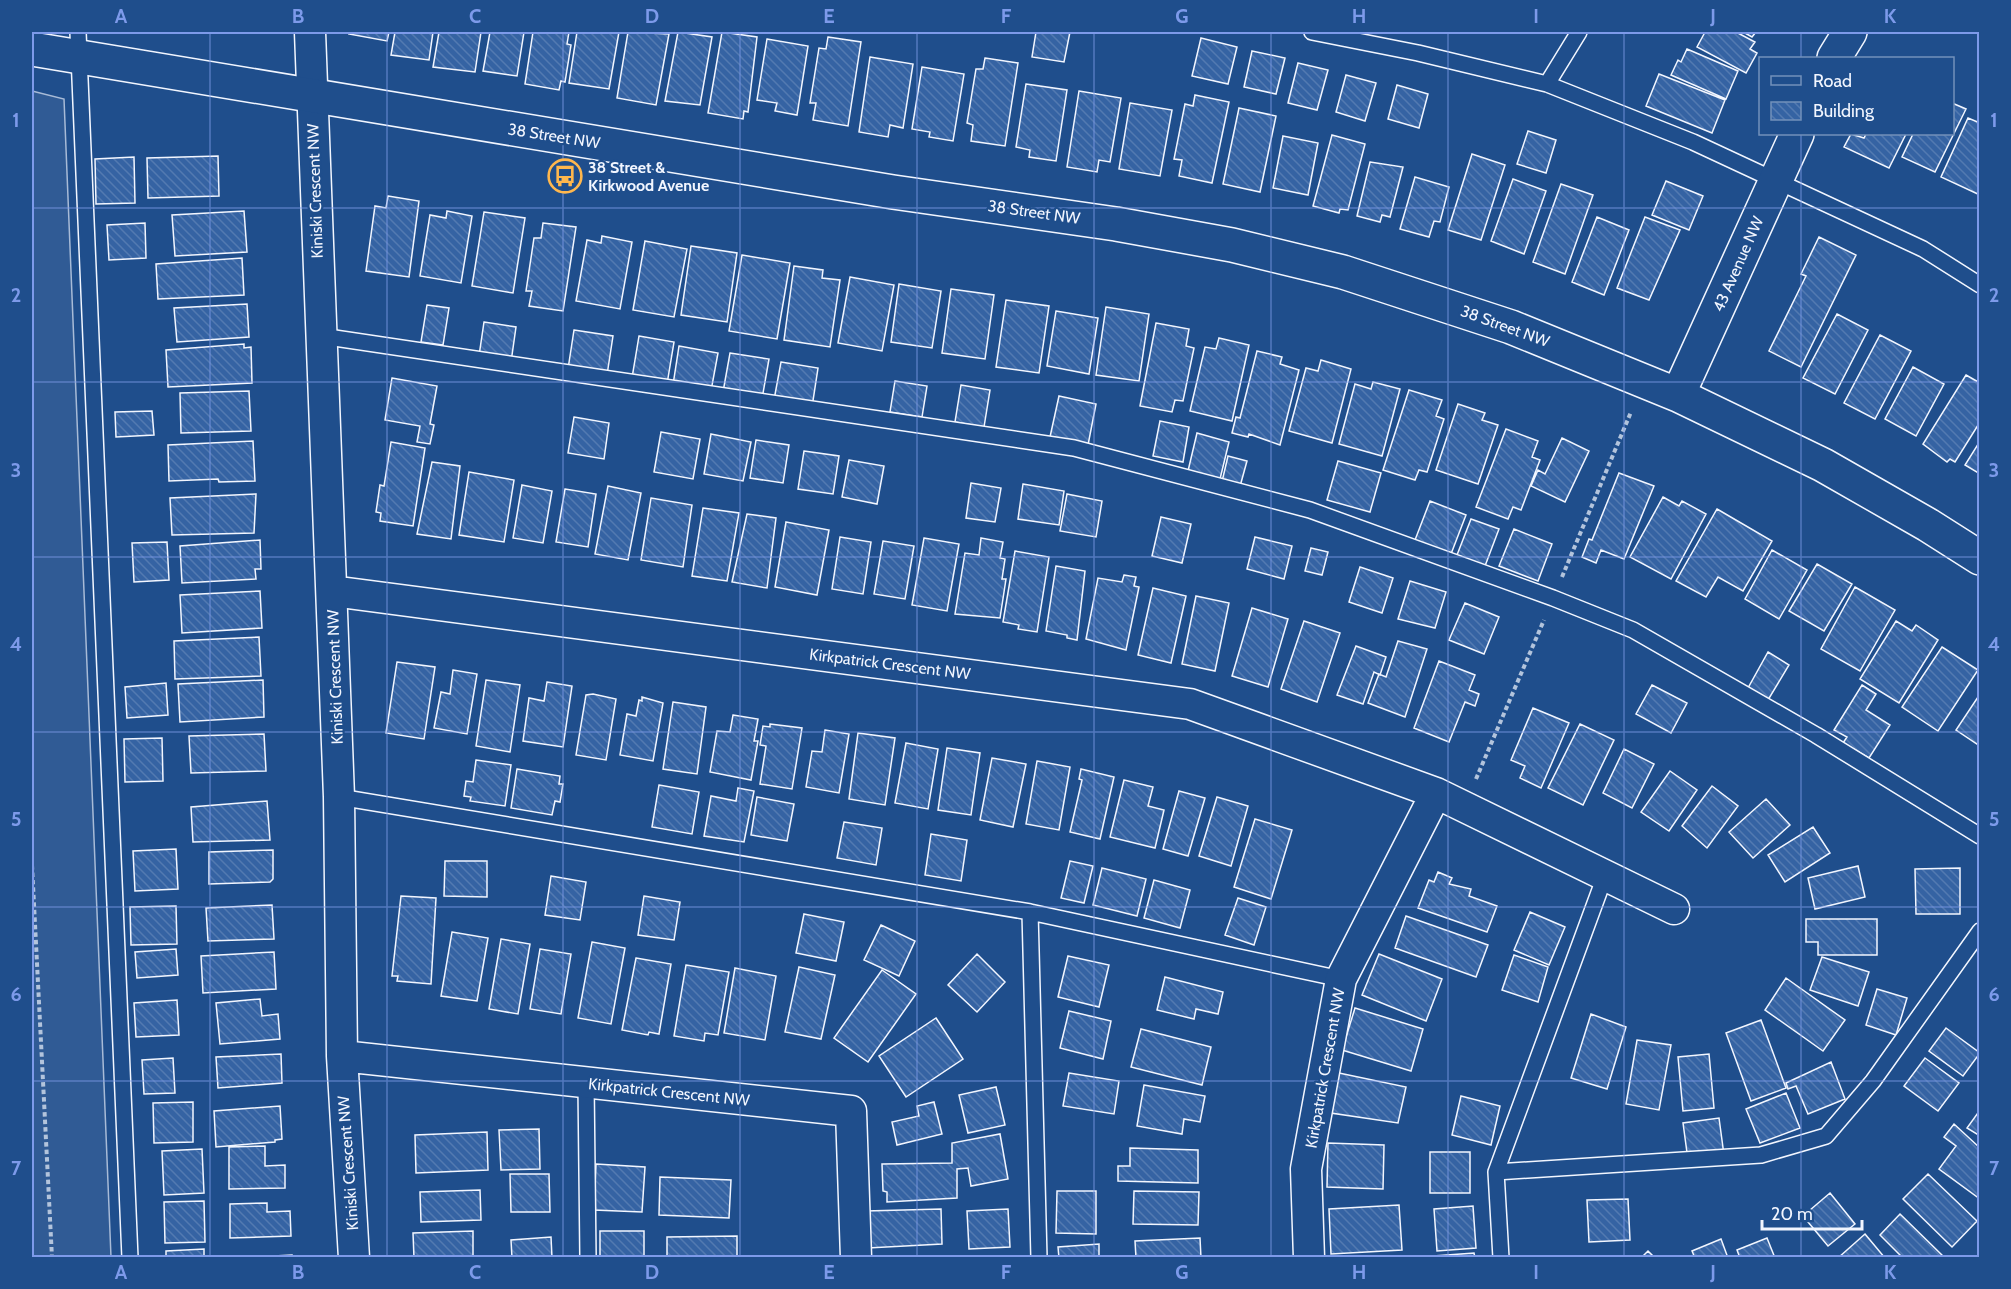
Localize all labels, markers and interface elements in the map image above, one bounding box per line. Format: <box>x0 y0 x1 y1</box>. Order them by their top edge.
text: A <box>115 4 128 28</box>
text: B <box>292 4 304 28</box>
text: C <box>469 4 481 28</box>
text: D <box>645 4 659 28</box>
text: E <box>823 4 835 28</box>
text: F <box>1001 4 1012 28</box>
text: G <box>1175 4 1189 28</box>
text: H <box>1352 4 1366 28</box>
text: I <box>1533 4 1539 28</box>
text: J <box>1709 4 1716 28</box>
text: K <box>1884 4 1897 28</box>
legend <box>1759 57 1954 135</box>
text: Road <box>1813 70 1852 92</box>
text: Building <box>1813 100 1875 122</box>
text: 1 <box>12 108 20 132</box>
text: 1 <box>1990 108 1998 132</box>
street label: 38 Street NW <box>507 119 602 153</box>
street label: Kiniski Crescent NW <box>303 122 327 259</box>
bus stop icon: 38 Street & Kirkwood Avenue <box>547 158 583 194</box>
place label: 38 Street & Kirkwood Avenue <box>588 158 709 195</box>
street label: 38 Street NW <box>987 196 1082 228</box>
street label: 43 Avenue NW <box>1709 213 1768 315</box>
text: 2 <box>11 283 21 307</box>
text: 2 <box>1989 283 1999 307</box>
street label: 38 Street NW <box>1458 301 1553 351</box>
text: 3 <box>11 458 21 482</box>
text: 3 <box>1989 458 1999 482</box>
street label: Kiniski Crescent NW <box>323 608 347 745</box>
text: 4 <box>10 632 22 656</box>
text: 4 <box>1988 632 2000 656</box>
street label: Kirkpatrick Crescent NW <box>808 645 973 683</box>
text: 5 <box>11 807 21 831</box>
text: 5 <box>1989 807 1999 831</box>
text: 6 <box>10 982 22 1006</box>
text: 6 <box>1988 982 2000 1006</box>
street label: Kirkpatrick Crescent NW <box>1302 986 1349 1150</box>
street label: Kirkpatrick Crescent NW <box>587 1074 752 1110</box>
street label: Kiniski Crescent NW <box>334 1094 362 1231</box>
text: 7 <box>11 1156 22 1180</box>
text: 7 <box>1989 1156 2000 1180</box>
scale bar <box>1762 1193 1862 1231</box>
text: 20 m <box>1771 1203 1813 1225</box>
text: A <box>115 1260 128 1284</box>
text: B <box>292 1260 304 1284</box>
text: C <box>469 1260 481 1284</box>
text: D <box>645 1260 659 1284</box>
text: E <box>823 1260 835 1284</box>
text: F <box>1001 1260 1012 1284</box>
text: G <box>1175 1260 1189 1284</box>
text: H <box>1352 1260 1366 1284</box>
text: I <box>1533 1260 1539 1284</box>
text: J <box>1709 1260 1716 1284</box>
text: K <box>1884 1260 1897 1284</box>

